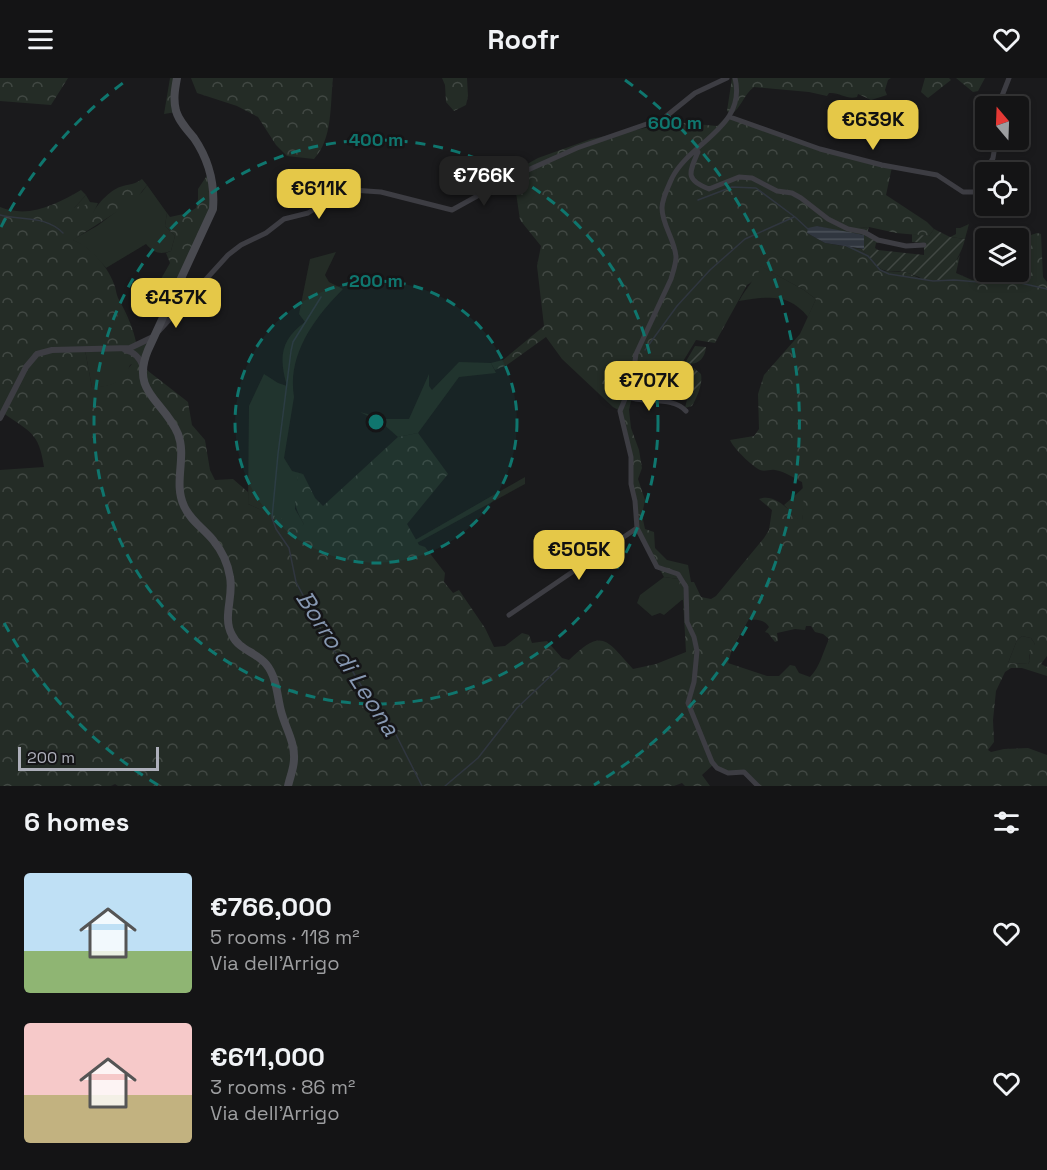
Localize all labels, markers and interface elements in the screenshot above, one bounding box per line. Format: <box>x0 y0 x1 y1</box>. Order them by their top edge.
text: Roofr <box>487 22 560 57</box>
icon: menu <box>24 23 57 56</box>
icon: heart <box>990 23 1023 56</box>
north arrow <box>975 96 1029 150</box>
map controls <box>975 96 1029 282</box>
pin: €639K <box>831 100 915 151</box>
text: €639K <box>842 106 904 132</box>
text: 600 m <box>648 111 702 134</box>
text: 400 m <box>349 128 403 151</box>
pin: €766K <box>442 156 526 207</box>
text: €766K <box>453 162 515 188</box>
button: locate <box>975 162 1029 216</box>
pin: €611K <box>277 169 361 220</box>
text: €611K <box>291 175 347 201</box>
button: layers <box>975 228 1029 282</box>
text: 200 m <box>349 269 403 292</box>
pin: €437K <box>134 278 218 329</box>
text: €437K <box>145 284 207 310</box>
pin: €707K <box>607 361 691 412</box>
text: €707K <box>619 367 679 393</box>
centre of rings <box>366 412 386 432</box>
pin: €505K <box>537 530 621 581</box>
text: €505K <box>547 536 611 562</box>
water label: Borro di Leona <box>289 584 407 742</box>
scale bar <box>18 744 159 772</box>
text: 200 m <box>27 747 75 768</box>
text: 6 homes <box>24 805 129 839</box>
icon: filters <box>990 806 1023 839</box>
text: €766,000 <box>210 890 332 924</box>
icon: home <box>72 897 144 969</box>
icon: heart <box>990 917 1023 950</box>
text: 5 rooms · 118 m² <box>210 924 360 950</box>
text: Via dell'Arrigo <box>210 950 340 976</box>
text: €611,000 <box>210 1040 325 1074</box>
icon: home <box>72 1047 144 1119</box>
icon: heart <box>990 1067 1023 1100</box>
text: 3 rooms · 86 m² <box>210 1074 355 1100</box>
text: Via dell'Arrigo <box>210 1100 340 1126</box>

